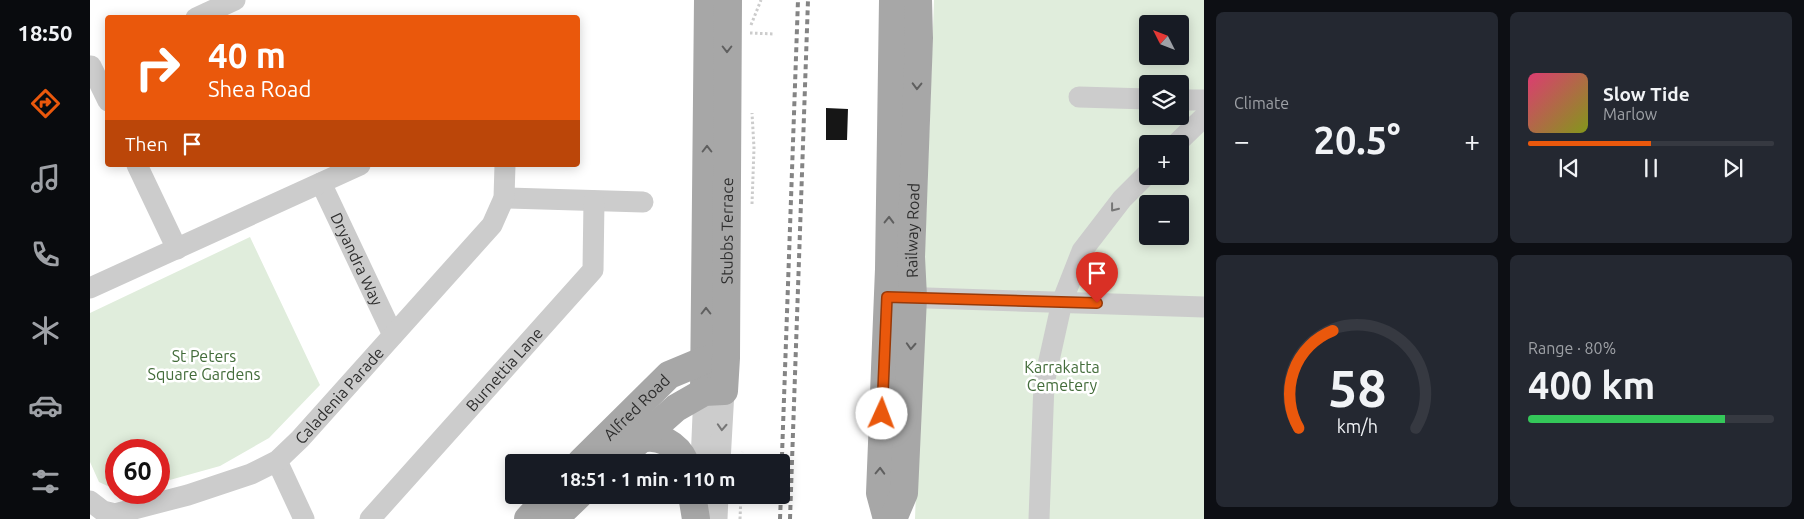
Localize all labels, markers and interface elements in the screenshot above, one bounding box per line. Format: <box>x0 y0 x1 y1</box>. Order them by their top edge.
north arrow <box>1139 15 1189 65</box>
map controls <box>1139 15 1189 245</box>
text: 18:50 <box>17 20 73 45</box>
icon: right <box>125 35 190 100</box>
text: 40 m <box>208 35 286 75</box>
one-way arrow <box>722 45 732 53</box>
button: layers <box>1139 75 1189 125</box>
text: Shea Road <box>208 76 311 101</box>
one-way arrow <box>912 83 923 91</box>
text: Slow Tide <box>1603 83 1690 105</box>
icon: directions <box>28 86 63 121</box>
text: Climate <box>1234 94 1289 112</box>
text: Marlow <box>1603 105 1657 123</box>
text: 20.5° <box>1313 119 1401 161</box>
text: − <box>1234 125 1250 156</box>
text: + <box>1464 125 1480 156</box>
icon: arrive <box>178 130 206 158</box>
text: Then <box>125 133 168 155</box>
button: + <box>1139 135 1189 185</box>
one-way arrow <box>702 144 712 152</box>
icon: previous <box>1555 154 1583 182</box>
icon: pause <box>1637 154 1665 182</box>
icon: next <box>1719 154 1747 182</box>
icon: music <box>28 161 63 196</box>
street label: Stubbs Terrace <box>717 177 736 284</box>
street label: Railway Road <box>902 183 923 279</box>
button: − <box>1139 195 1189 245</box>
one-way arrow <box>1111 203 1120 212</box>
street label: Dryandra Way <box>327 210 387 308</box>
one-way arrow <box>884 216 895 224</box>
icon: phone <box>28 237 63 272</box>
pin <box>1076 252 1118 303</box>
icon: arrive <box>1083 259 1111 287</box>
one-way arrow <box>701 307 711 314</box>
icon: climate <box>28 313 63 348</box>
street label: Burnettia Lane <box>462 324 546 415</box>
text: Range · 80% <box>1528 339 1616 357</box>
one-way arrow <box>905 342 916 350</box>
street label: Caladenia Parade <box>291 343 387 448</box>
park label: St Peters Square Gardens <box>148 347 260 383</box>
park label: Karrakatta Cemetery <box>1024 358 1100 394</box>
text: 58 <box>1328 359 1386 417</box>
text: 400 km <box>1528 364 1655 406</box>
street label: Alfred Road <box>600 371 673 444</box>
position arrow <box>855 387 907 439</box>
icon: car <box>28 388 63 423</box>
text: km/h <box>1336 416 1378 436</box>
one-way arrow <box>717 423 728 431</box>
speed limit sign: 60 <box>105 439 170 504</box>
icon: filters <box>28 464 63 499</box>
one-way arrow <box>875 467 886 475</box>
text: 18:51 · 1 min · 110 m <box>560 468 735 490</box>

